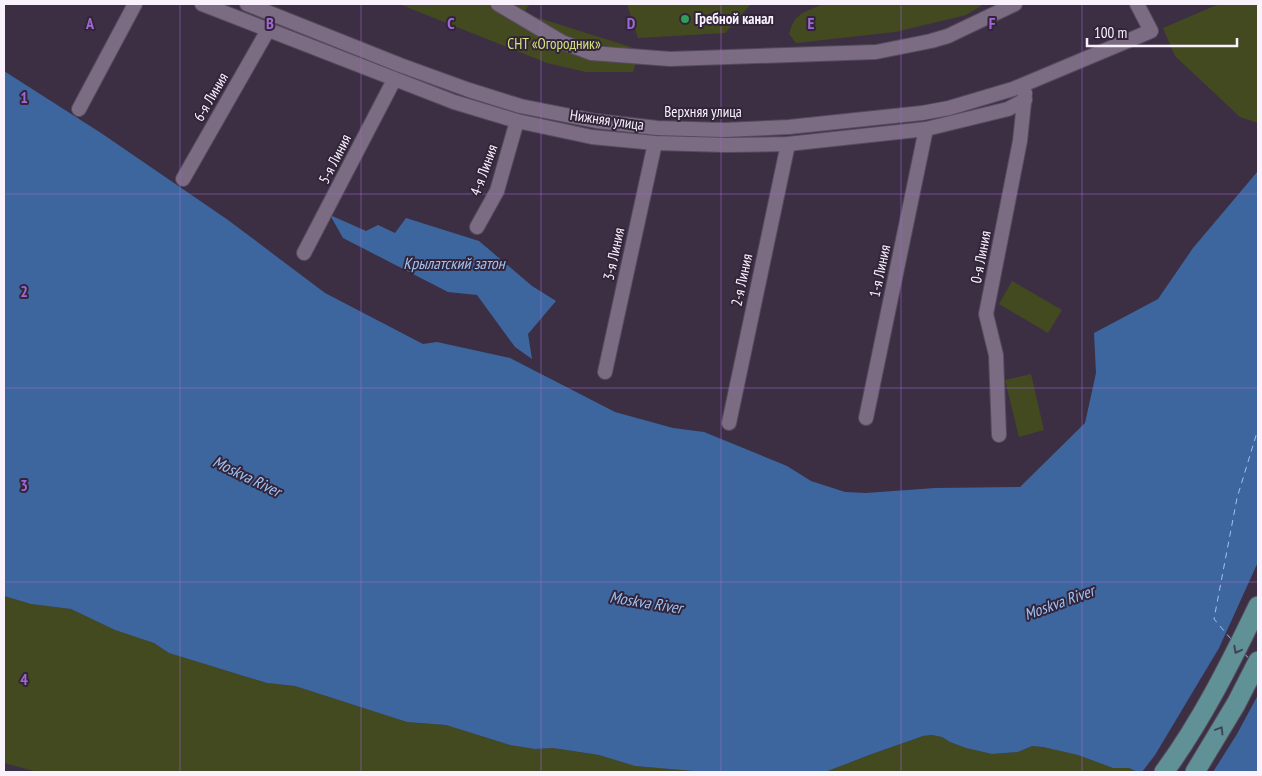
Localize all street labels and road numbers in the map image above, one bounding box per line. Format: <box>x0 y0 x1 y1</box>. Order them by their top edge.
street label: 6-я Линия <box>189 69 232 125</box>
street label: Верхняя улица <box>664 102 742 121</box>
street label: Нижняя улица <box>569 105 645 134</box>
street label: 5-я Линия <box>314 131 355 187</box>
street label: 4-я Линия <box>466 141 502 198</box>
street label: 3-я Линия <box>599 226 628 282</box>
street label: 0-я Линия <box>966 229 995 285</box>
street label: 1-я Линия <box>865 243 894 299</box>
street label: 2-я Линия <box>727 252 756 308</box>

